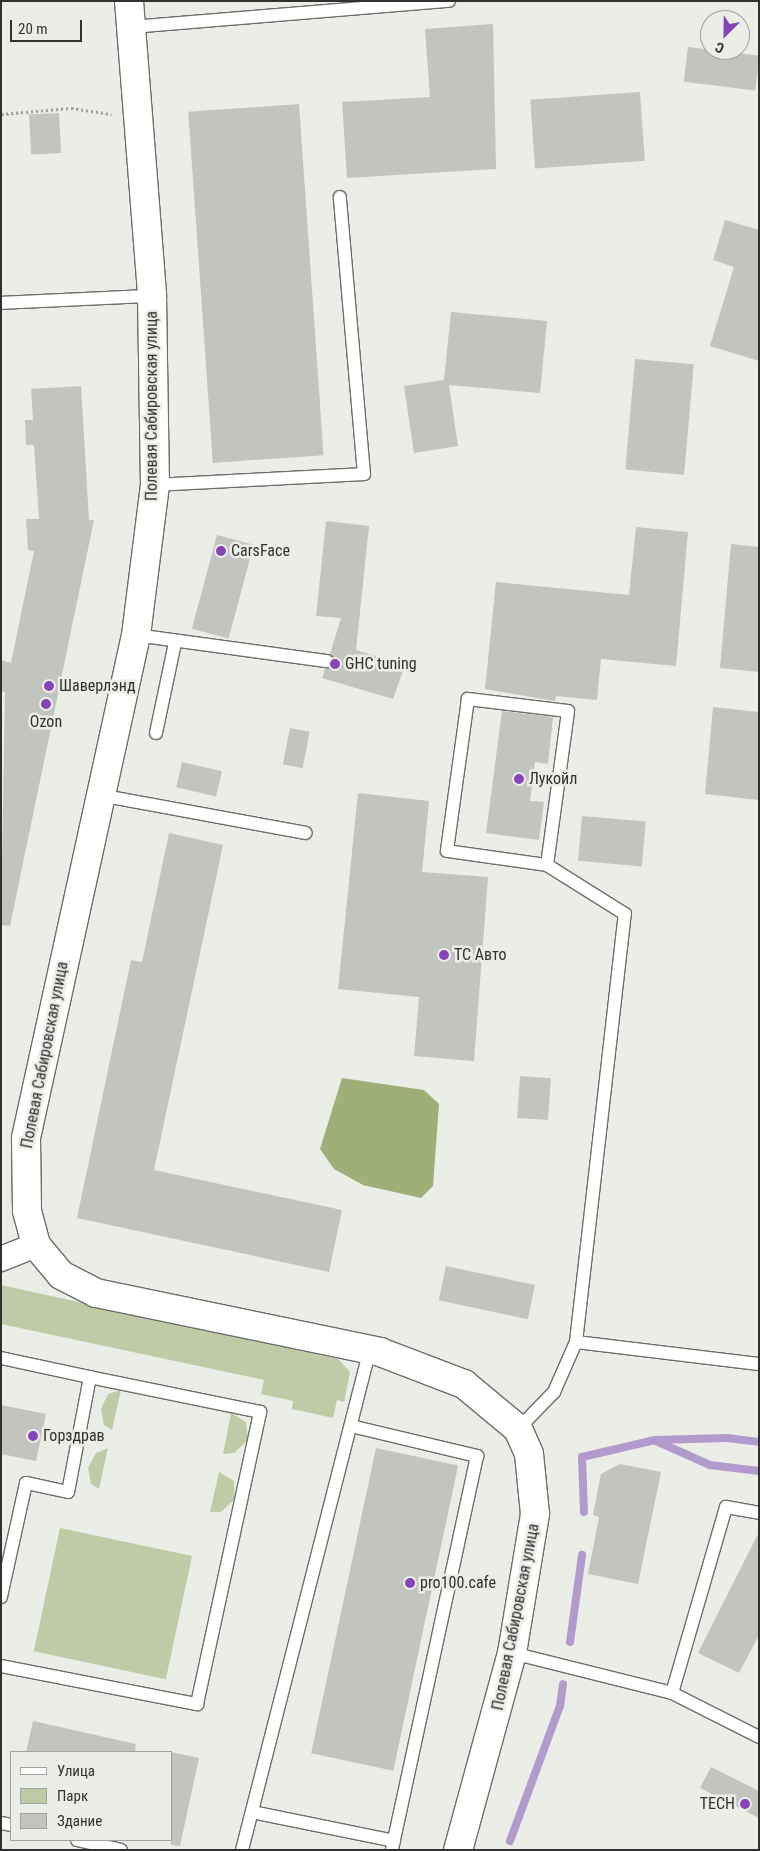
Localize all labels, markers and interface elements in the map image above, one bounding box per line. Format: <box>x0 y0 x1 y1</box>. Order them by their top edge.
scale bar <box>12 10 85 42</box>
north arrow <box>700 10 750 60</box>
text: 20 m <box>18 20 48 38</box>
text: С <box>713 39 726 57</box>
street label: Полевая Сабировская улица <box>142 311 162 501</box>
place label: CarsFace <box>231 541 290 561</box>
marker: CarsFace <box>215 545 227 557</box>
place label: GHC tuning <box>345 654 417 674</box>
marker: GHC tuning <box>329 658 341 670</box>
place label: Шаверлэнд <box>59 676 135 696</box>
marker: Шаверлэнд <box>43 680 55 692</box>
marker: Ozon <box>40 698 52 710</box>
place label: Ozon <box>30 712 62 732</box>
place label: Лукойл <box>529 769 577 789</box>
marker: Лукойл <box>513 773 525 785</box>
place label: ТС Авто <box>454 945 507 965</box>
marker: ТС Авто <box>438 949 450 961</box>
street label: Полевая Сабировская улица <box>17 960 73 1150</box>
place label: Горздрав <box>43 1426 105 1446</box>
marker: Горздрав <box>27 1430 39 1442</box>
street label: Полевая Сабировская улица <box>488 1522 544 1712</box>
place label: pro100.cafe <box>420 1573 496 1593</box>
marker: pro100.cafe <box>404 1577 416 1589</box>
legend <box>10 1751 172 1841</box>
text: Улица <box>57 1762 95 1780</box>
text: Парк <box>57 1787 88 1805</box>
place label: TECH <box>700 1794 735 1814</box>
marker: TECH <box>739 1798 751 1810</box>
text: Здание <box>57 1812 102 1830</box>

